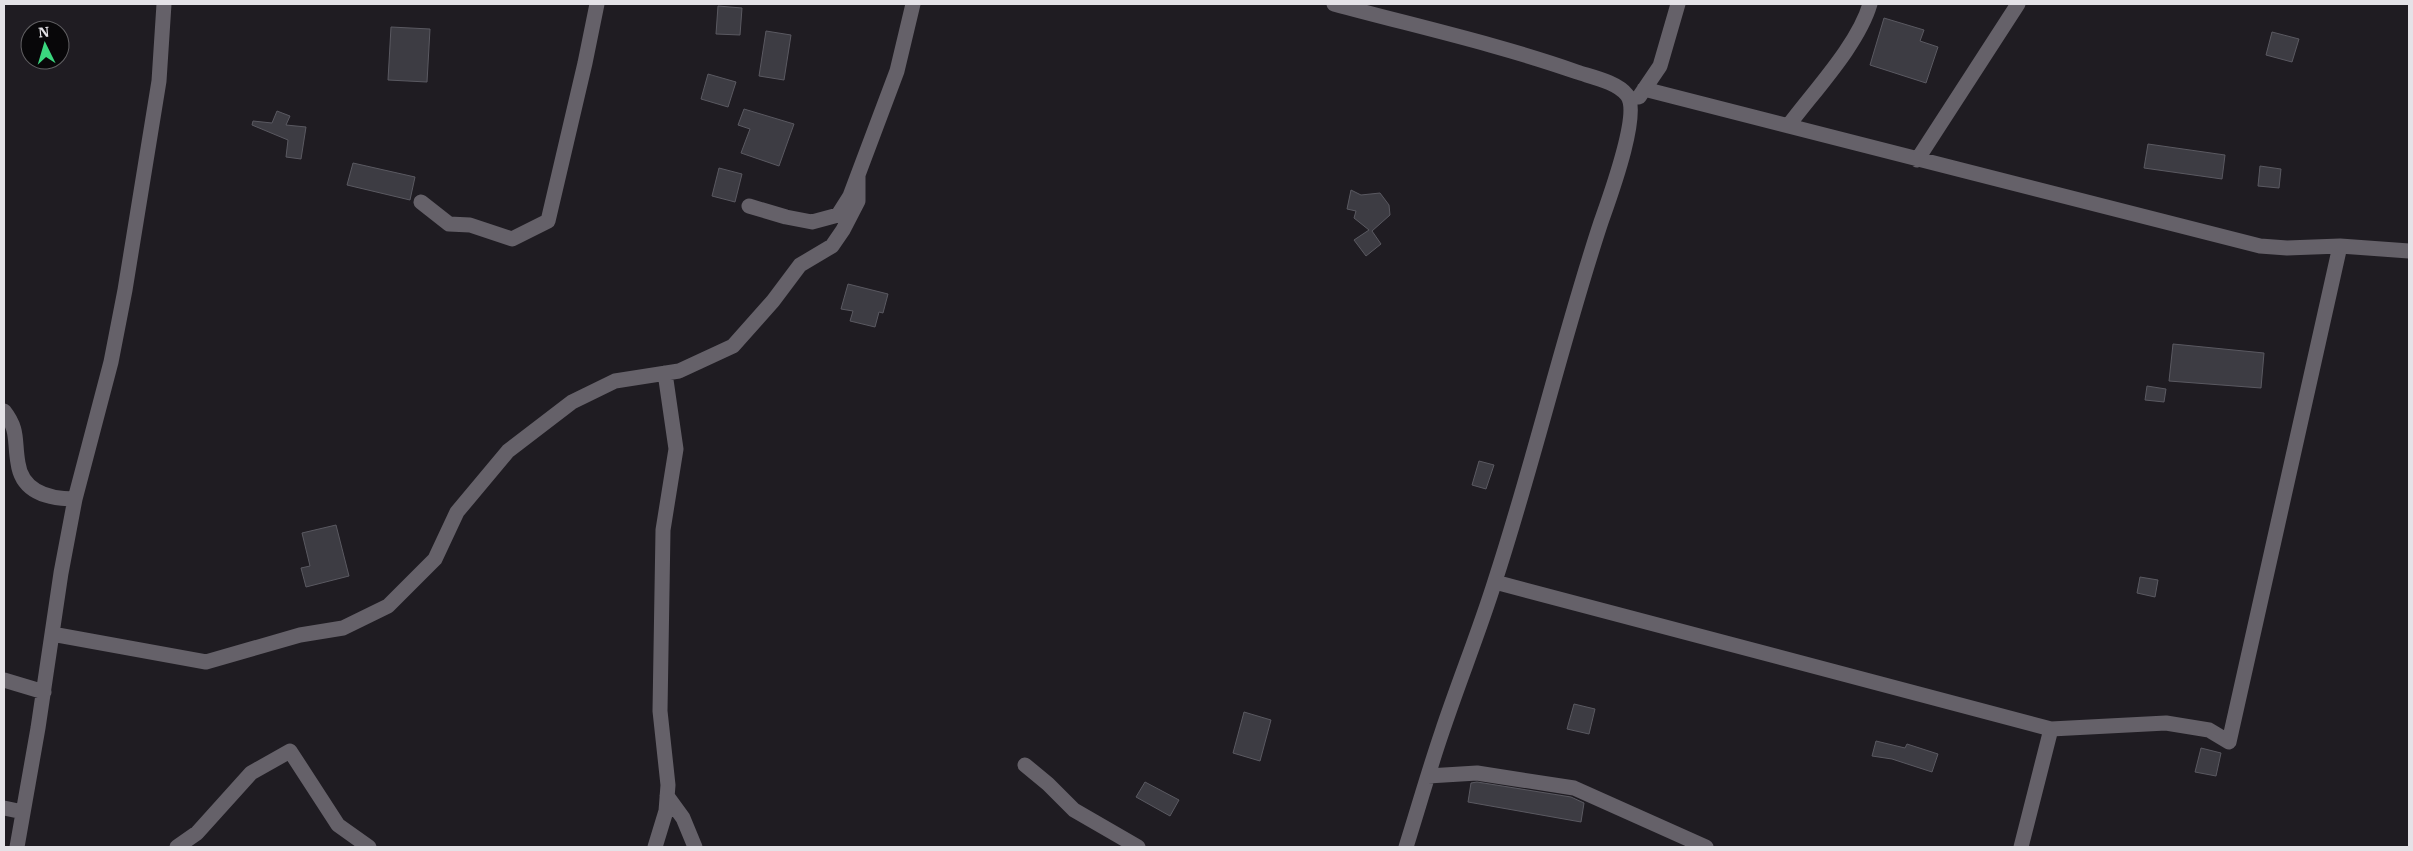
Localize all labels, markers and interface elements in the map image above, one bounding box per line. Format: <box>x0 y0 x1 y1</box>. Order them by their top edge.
north arrow <box>20 20 70 70</box>
text: N <box>38 23 50 41</box>

